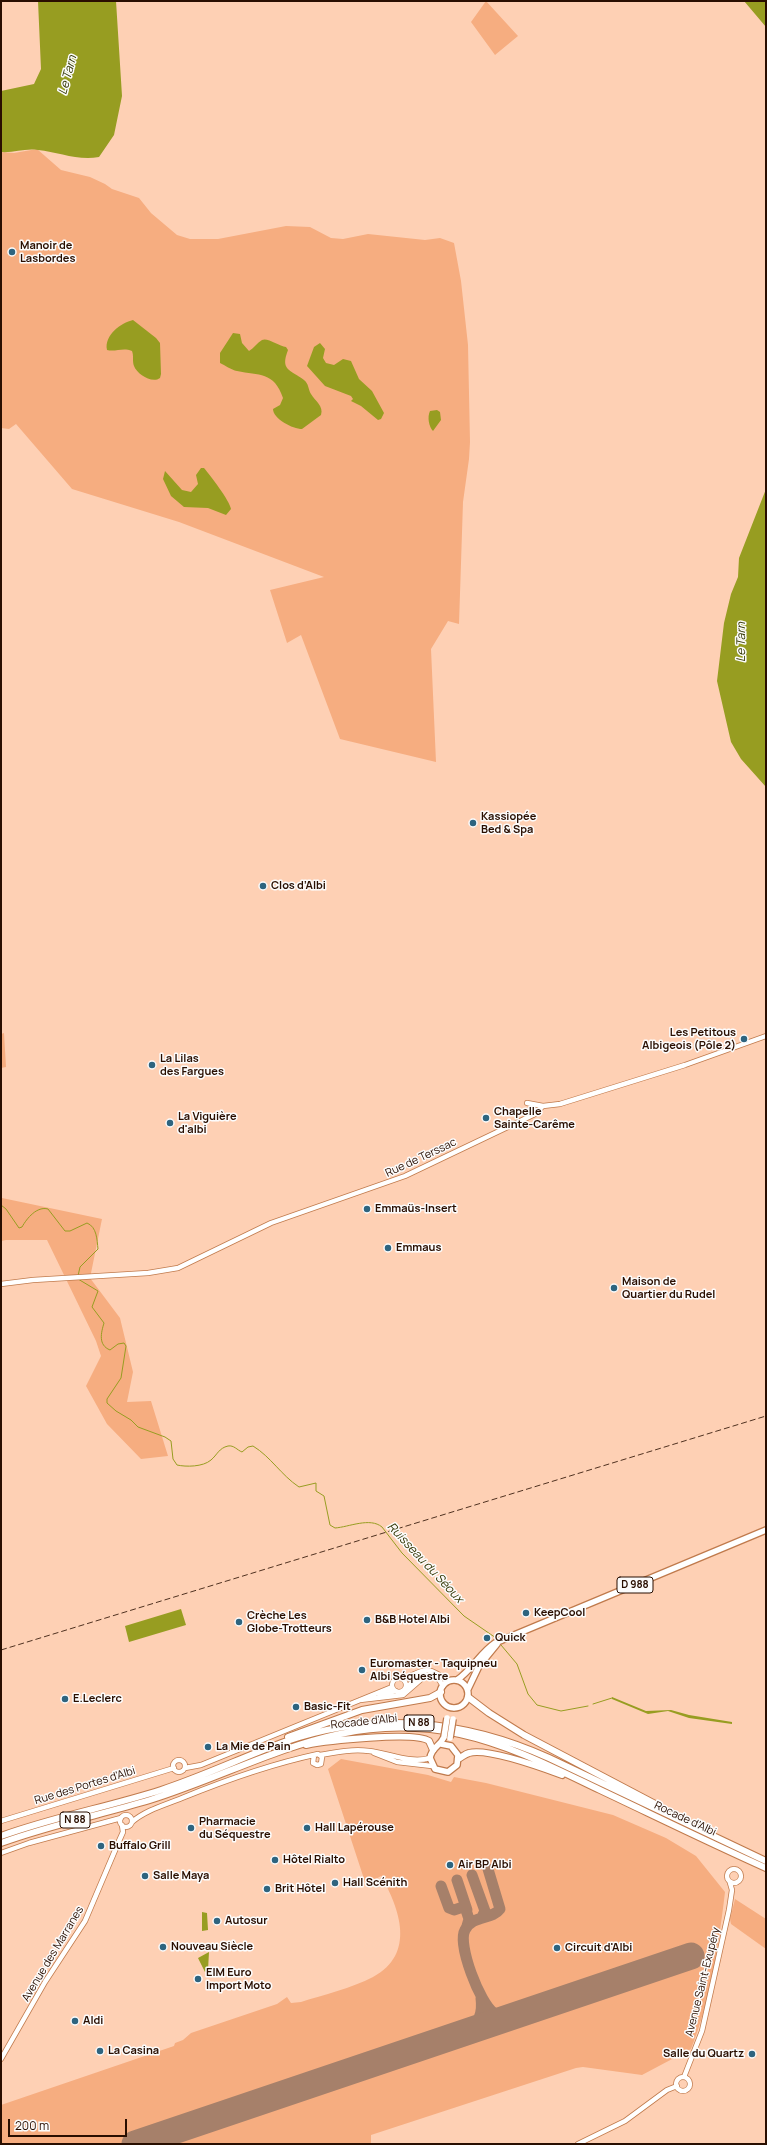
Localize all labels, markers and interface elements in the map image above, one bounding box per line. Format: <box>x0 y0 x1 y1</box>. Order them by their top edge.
water label: Le Tarn <box>56 54 80 96</box>
place label: Manoir de Lasbordes <box>20 239 75 265</box>
marker: Manoir de Lasbordes <box>7 247 17 257</box>
water label: Le Tarn <box>735 622 749 662</box>
place label: Kassiopée Bed & Spa <box>481 810 536 836</box>
marker: Kassiopée Bed & Spa <box>468 818 478 828</box>
place label: Clos d’Albi <box>271 879 326 893</box>
marker: Clos d’Albi <box>258 881 268 891</box>
place label: Les Petitous Albigeois (Pôle 2) <box>642 1026 736 1052</box>
marker: Les Petitous Albigeois (Pôle 2) <box>739 1034 749 1044</box>
place label: La Lilas des Fargues <box>160 1052 224 1078</box>
marker: La Lilas des Fargues <box>147 1060 157 1070</box>
place label: Chapelle Sainte-Carême <box>494 1105 575 1131</box>
place label: La Viguière d'albi <box>178 1110 237 1136</box>
marker: Chapelle Sainte-Carême <box>481 1113 491 1123</box>
marker: La Viguière d'albi <box>165 1118 175 1128</box>
street label: Rue de Terssac <box>383 1136 459 1180</box>
place label: Emmaüs-Insert <box>375 1202 457 1216</box>
marker: Emmaüs-Insert <box>362 1204 372 1214</box>
place label: Emmaus <box>396 1241 441 1255</box>
marker: Emmaus <box>383 1243 393 1253</box>
place label: Maison de Quartier du Rudel <box>622 1275 715 1301</box>
marker: Maison de Quartier du Rudel <box>609 1283 619 1293</box>
water label: Ruisseau du Séoux <box>384 1520 466 1606</box>
road number: D 988 <box>617 1577 653 1593</box>
place label: KeepCool <box>534 1606 585 1620</box>
marker: KeepCool <box>521 1608 531 1618</box>
place label: Crèche Les Globe-Trotteurs <box>247 1609 332 1635</box>
place label: B&B Hotel Albi <box>375 1613 450 1627</box>
marker: B&B Hotel Albi <box>362 1615 372 1625</box>
marker: Crèche Les Globe-Trotteurs <box>234 1617 244 1627</box>
place label: Quick <box>495 1631 525 1645</box>
marker: Quick <box>482 1633 492 1643</box>
place label: Euromaster - Taquipneu Albi Séquestre <box>370 1657 497 1683</box>
marker: Euromaster - Taquipneu Albi Séquestre <box>357 1665 367 1675</box>
place label: E.Leclerc <box>73 1692 122 1706</box>
marker: E.Leclerc <box>60 1694 70 1704</box>
place label: Basic-Fit <box>304 1700 351 1714</box>
marker: Basic-Fit <box>291 1702 301 1712</box>
street label: Rocade d'Albi <box>330 1712 398 1732</box>
road number: N 88 <box>404 1715 434 1731</box>
place label: La Mie de Pain <box>216 1740 291 1754</box>
marker: La Mie de Pain <box>203 1742 213 1752</box>
street label: Rue des Portes d'Albi <box>33 1764 137 1808</box>
street label: Rocade d'Albi <box>652 1799 718 1839</box>
road number: N 88 <box>60 1812 90 1828</box>
place label: Pharmacie du Séquestre <box>199 1815 271 1841</box>
place label: Hall Lapérouse <box>315 1821 394 1835</box>
marker: Pharmacie du Séquestre <box>186 1823 196 1833</box>
marker: Hall Lapérouse <box>302 1823 312 1833</box>
place label: Buffalo Grill <box>109 1839 171 1853</box>
marker: Buffalo Grill <box>96 1841 106 1851</box>
place label: Hôtel Rialto <box>283 1853 345 1867</box>
marker: Hôtel Rialto <box>270 1855 280 1865</box>
place label: Air BP Albi <box>458 1858 512 1872</box>
marker: Air BP Albi <box>445 1860 455 1870</box>
place label: Salle Maya <box>153 1869 209 1883</box>
marker: Salle Maya <box>140 1871 150 1881</box>
place label: Hall Scénith <box>343 1876 407 1890</box>
marker: Hall Scénith <box>330 1878 340 1888</box>
place label: Brit Hôtel <box>275 1882 325 1896</box>
marker: Brit Hôtel <box>262 1884 272 1894</box>
street label: Avenue des Marranes <box>19 1904 87 2004</box>
place label: Autosur <box>225 1914 268 1928</box>
marker: Autosur <box>212 1916 222 1926</box>
street label: Avenue Saint-Exupéry <box>683 1926 723 2038</box>
place label: Nouveau Siècle <box>171 1940 253 1954</box>
place label: Circuit d'Albi <box>565 1941 632 1955</box>
marker: Nouveau Siècle <box>158 1942 168 1952</box>
marker: Circuit d'Albi <box>552 1943 562 1953</box>
place label: EIM Euro Import Moto <box>206 1966 271 1992</box>
marker: EIM Euro Import Moto <box>193 1974 203 1984</box>
place label: Aldi <box>83 2014 103 2028</box>
marker: Aldi <box>70 2016 80 2026</box>
place label: La Casina <box>108 2044 159 2058</box>
marker: La Casina <box>95 2046 105 2056</box>
place label: Salle du Quartz <box>663 2047 744 2061</box>
marker: Salle du Quartz <box>747 2049 757 2059</box>
scale bar <box>10 2111 129 2137</box>
text: 200 m <box>15 2117 49 2134</box>

